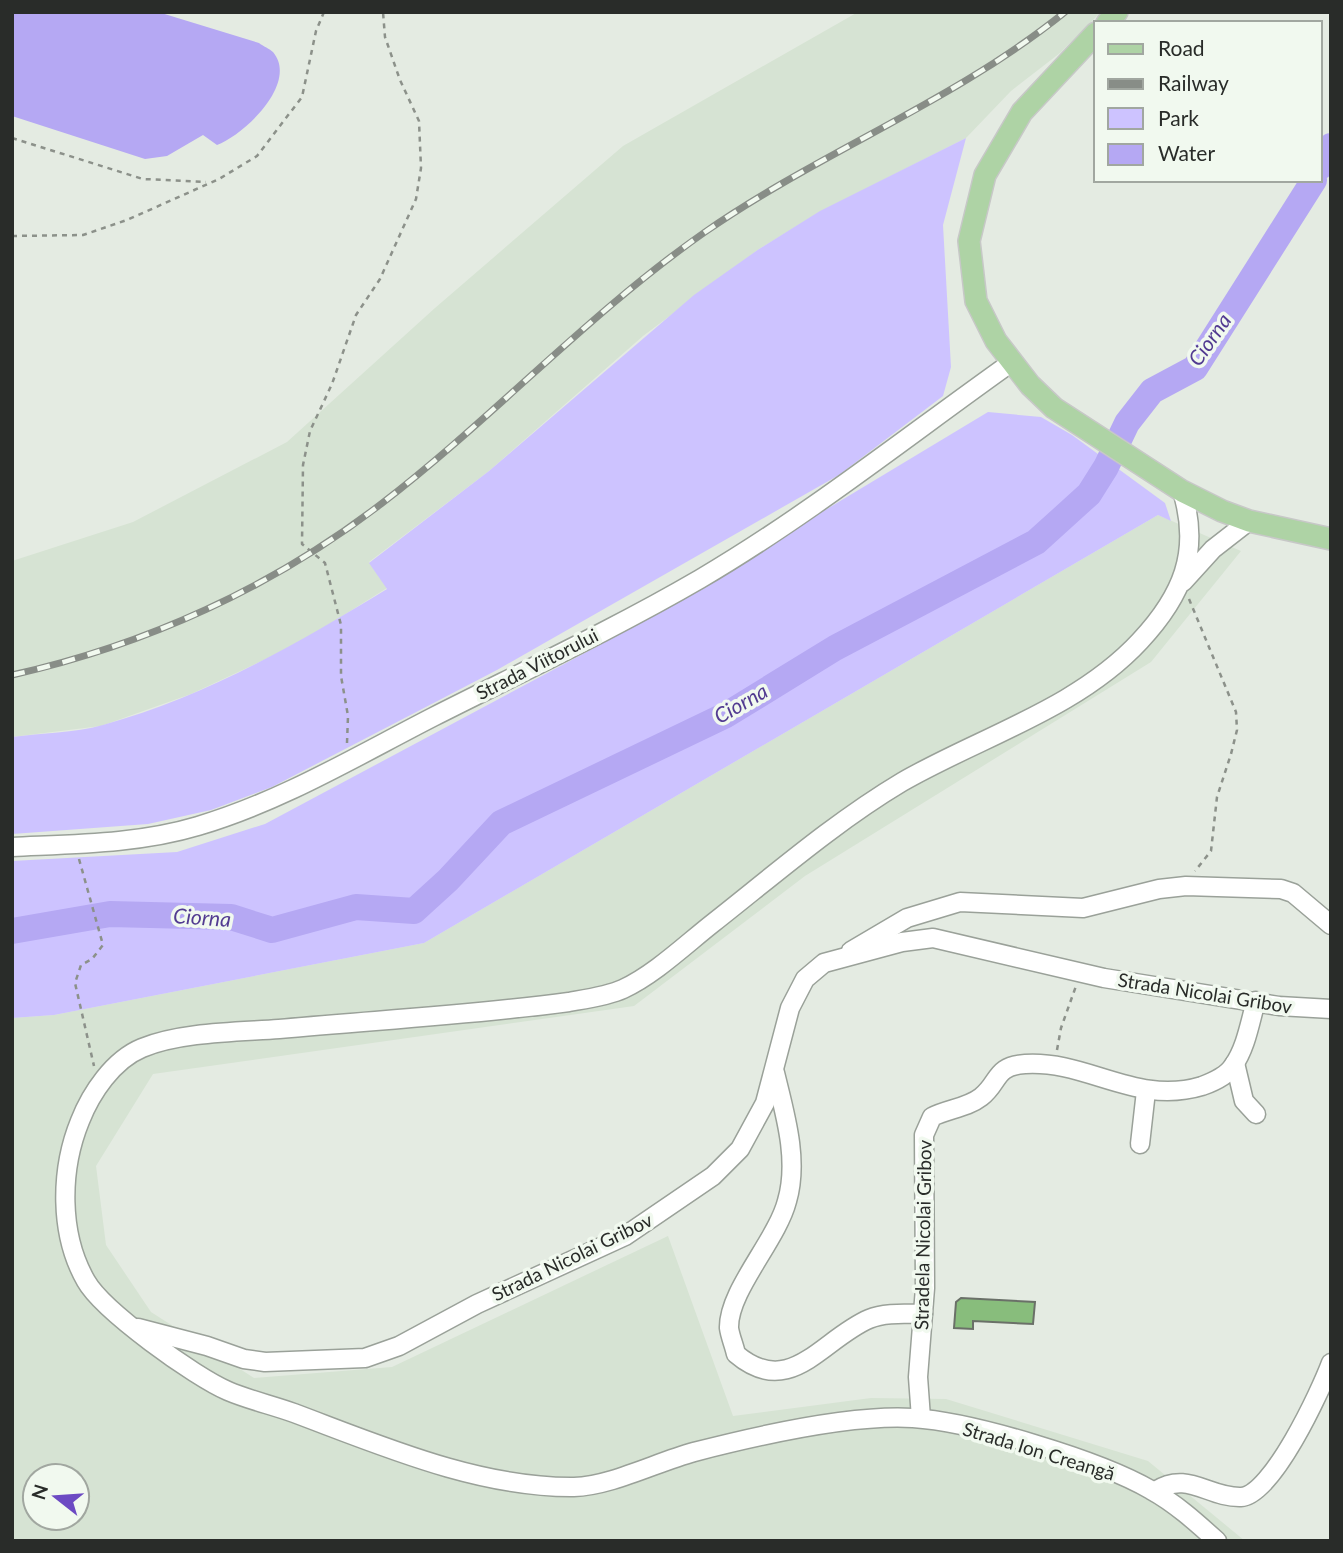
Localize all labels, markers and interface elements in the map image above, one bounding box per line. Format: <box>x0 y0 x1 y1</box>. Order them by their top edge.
legend <box>1094 21 1322 182</box>
text: Road <box>1158 35 1205 60</box>
text: Railway <box>1158 70 1229 95</box>
text: Park <box>1158 105 1199 130</box>
text: Water <box>1158 140 1215 165</box>
water label: Ciorna <box>1182 308 1236 370</box>
street label: Strada Viitorului <box>472 623 602 704</box>
water label: Ciorna <box>709 677 772 728</box>
water label: Ciorna <box>172 902 232 931</box>
street label: Strada Nicolai Gribov <box>1116 967 1294 1018</box>
street label: Stradela Nicolai Gribov <box>909 1139 936 1330</box>
street label: Strada Nicolai Gribov <box>488 1208 656 1305</box>
street label: Strada Ion Creangă <box>960 1416 1118 1485</box>
north arrow <box>21 1462 91 1532</box>
text: N <box>26 1482 52 1502</box>

